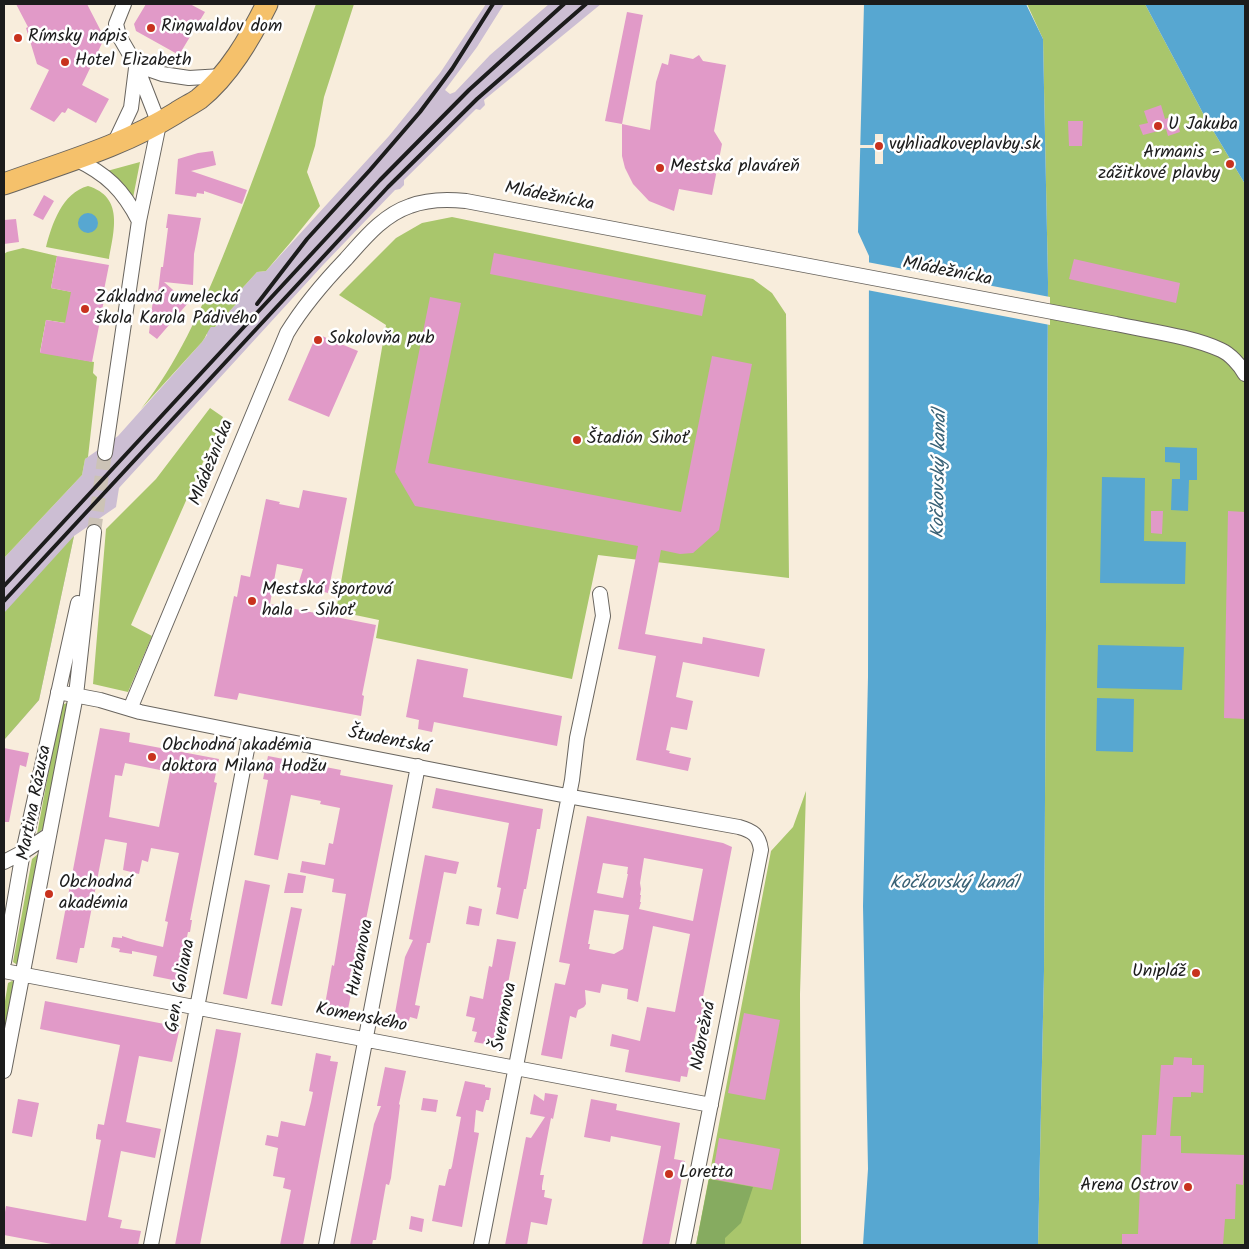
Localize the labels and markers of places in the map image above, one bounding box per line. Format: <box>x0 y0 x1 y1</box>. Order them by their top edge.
place label: Ringwaldov dom <box>161 17 282 39</box>
marker: Ringwaldov dom <box>145 22 157 34</box>
place label: Rímsky nápis <box>28 27 128 49</box>
marker: Rímsky nápis <box>12 32 24 44</box>
place label: Hotel Elizabeth <box>75 51 192 73</box>
marker: Hotel Elizabeth <box>59 56 71 68</box>
place label: U Jakuba <box>1168 115 1238 137</box>
marker: U Jakuba <box>1152 120 1164 132</box>
place label: vyhliadkoveplavby.sk <box>889 135 1040 157</box>
marker: vyhliadkoveplavby.sk <box>873 140 885 152</box>
place label: Armanis - zážitkové plavby <box>1098 143 1220 186</box>
place label: Mestská plaváreň <box>670 157 800 179</box>
marker: Armanis - zážitkové plavby <box>1224 158 1236 170</box>
marker: Mestská plaváreň <box>654 162 666 174</box>
place label: Základná umelecká škola Karola Pádivého <box>95 288 257 330</box>
marker: Základná umelecká škola Karola Pádivého <box>79 303 91 315</box>
place label: Sokolovňa pub <box>328 329 434 351</box>
marker: Sokolovňa pub <box>312 334 324 346</box>
place label: Štadión Sihoť <box>587 429 690 451</box>
marker: Štadión Sihoť <box>571 434 583 446</box>
place label: Mestská športová hala - Sihoť <box>262 580 392 622</box>
marker: Mestská športová hala - Sihoť <box>246 595 258 607</box>
place label: Obchodná akadémia doktora Milana Hodžu <box>162 736 327 779</box>
marker: Obchodná akadémia doktora Milana Hodžu <box>146 751 158 763</box>
place label: Obchodná akadémia <box>59 873 132 916</box>
marker: Obchodná akadémia <box>43 888 55 900</box>
place label: Unipláž <box>1132 962 1186 984</box>
marker: Unipláž <box>1190 967 1202 979</box>
place label: Loretta <box>679 1163 733 1185</box>
marker: Loretta <box>663 1168 675 1180</box>
place label: Arena Ostrov <box>1080 1176 1178 1198</box>
marker: Arena Ostrov <box>1182 1181 1194 1193</box>

